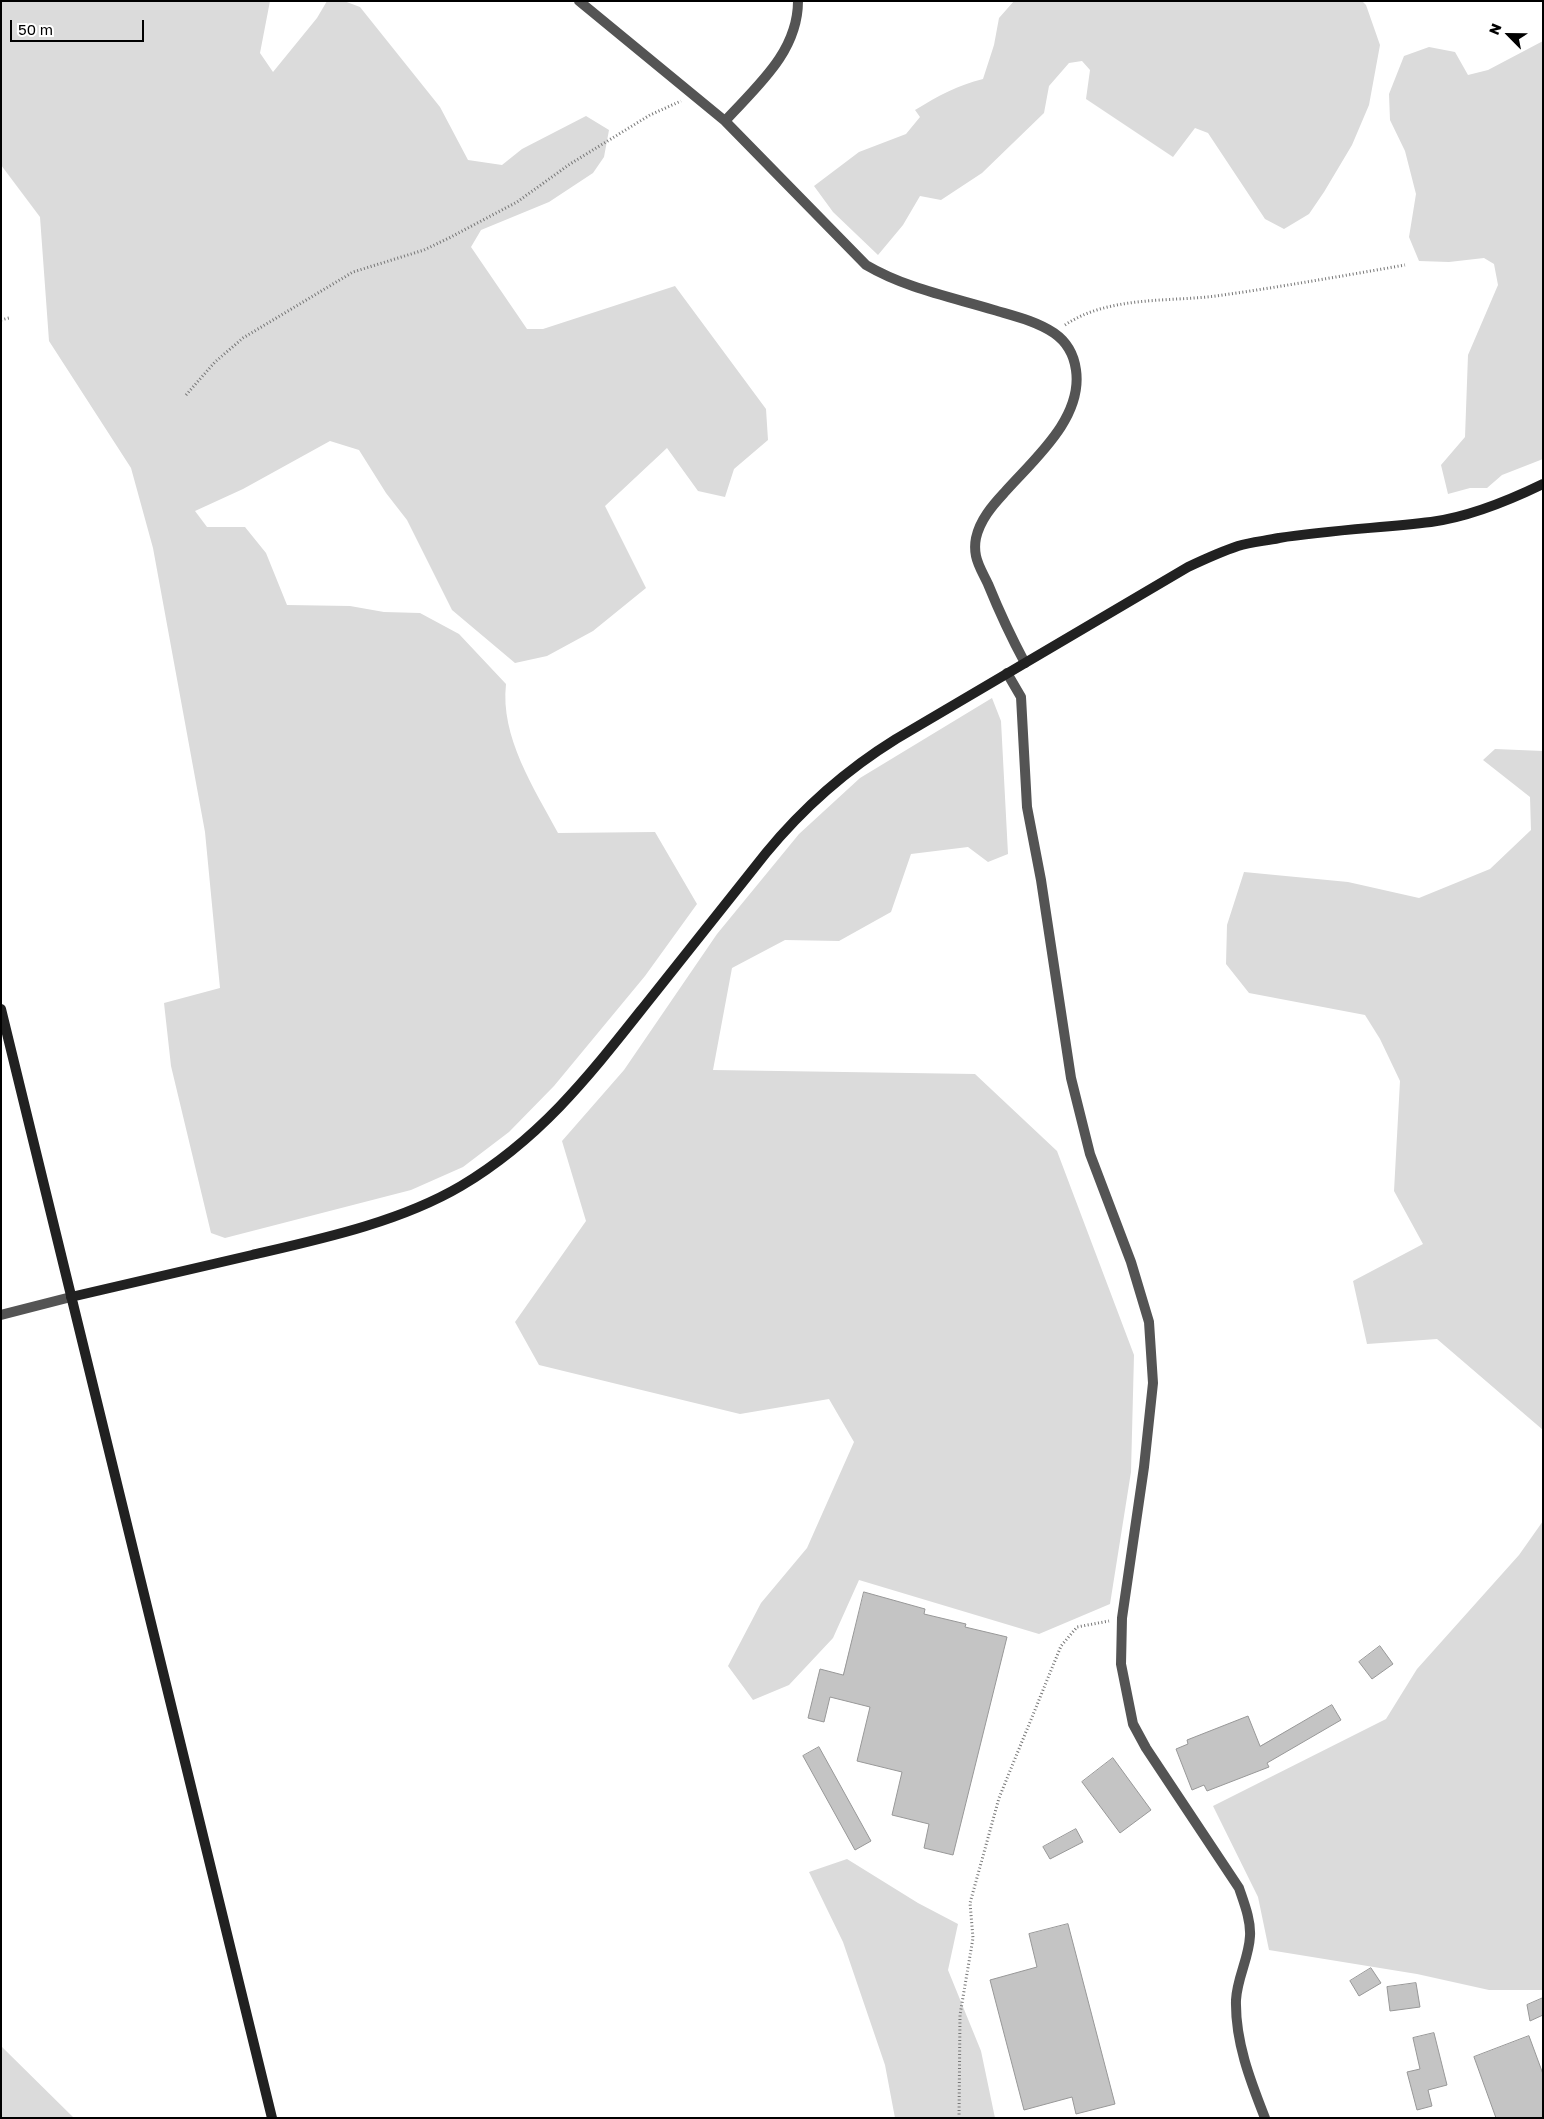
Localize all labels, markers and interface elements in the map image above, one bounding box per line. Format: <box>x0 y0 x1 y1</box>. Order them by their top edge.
scale bar <box>12 10 146 42</box>
north arrow <box>1484 10 1534 60</box>
text: 50 m <box>18 20 53 38</box>
text: N <box>1485 21 1505 37</box>

